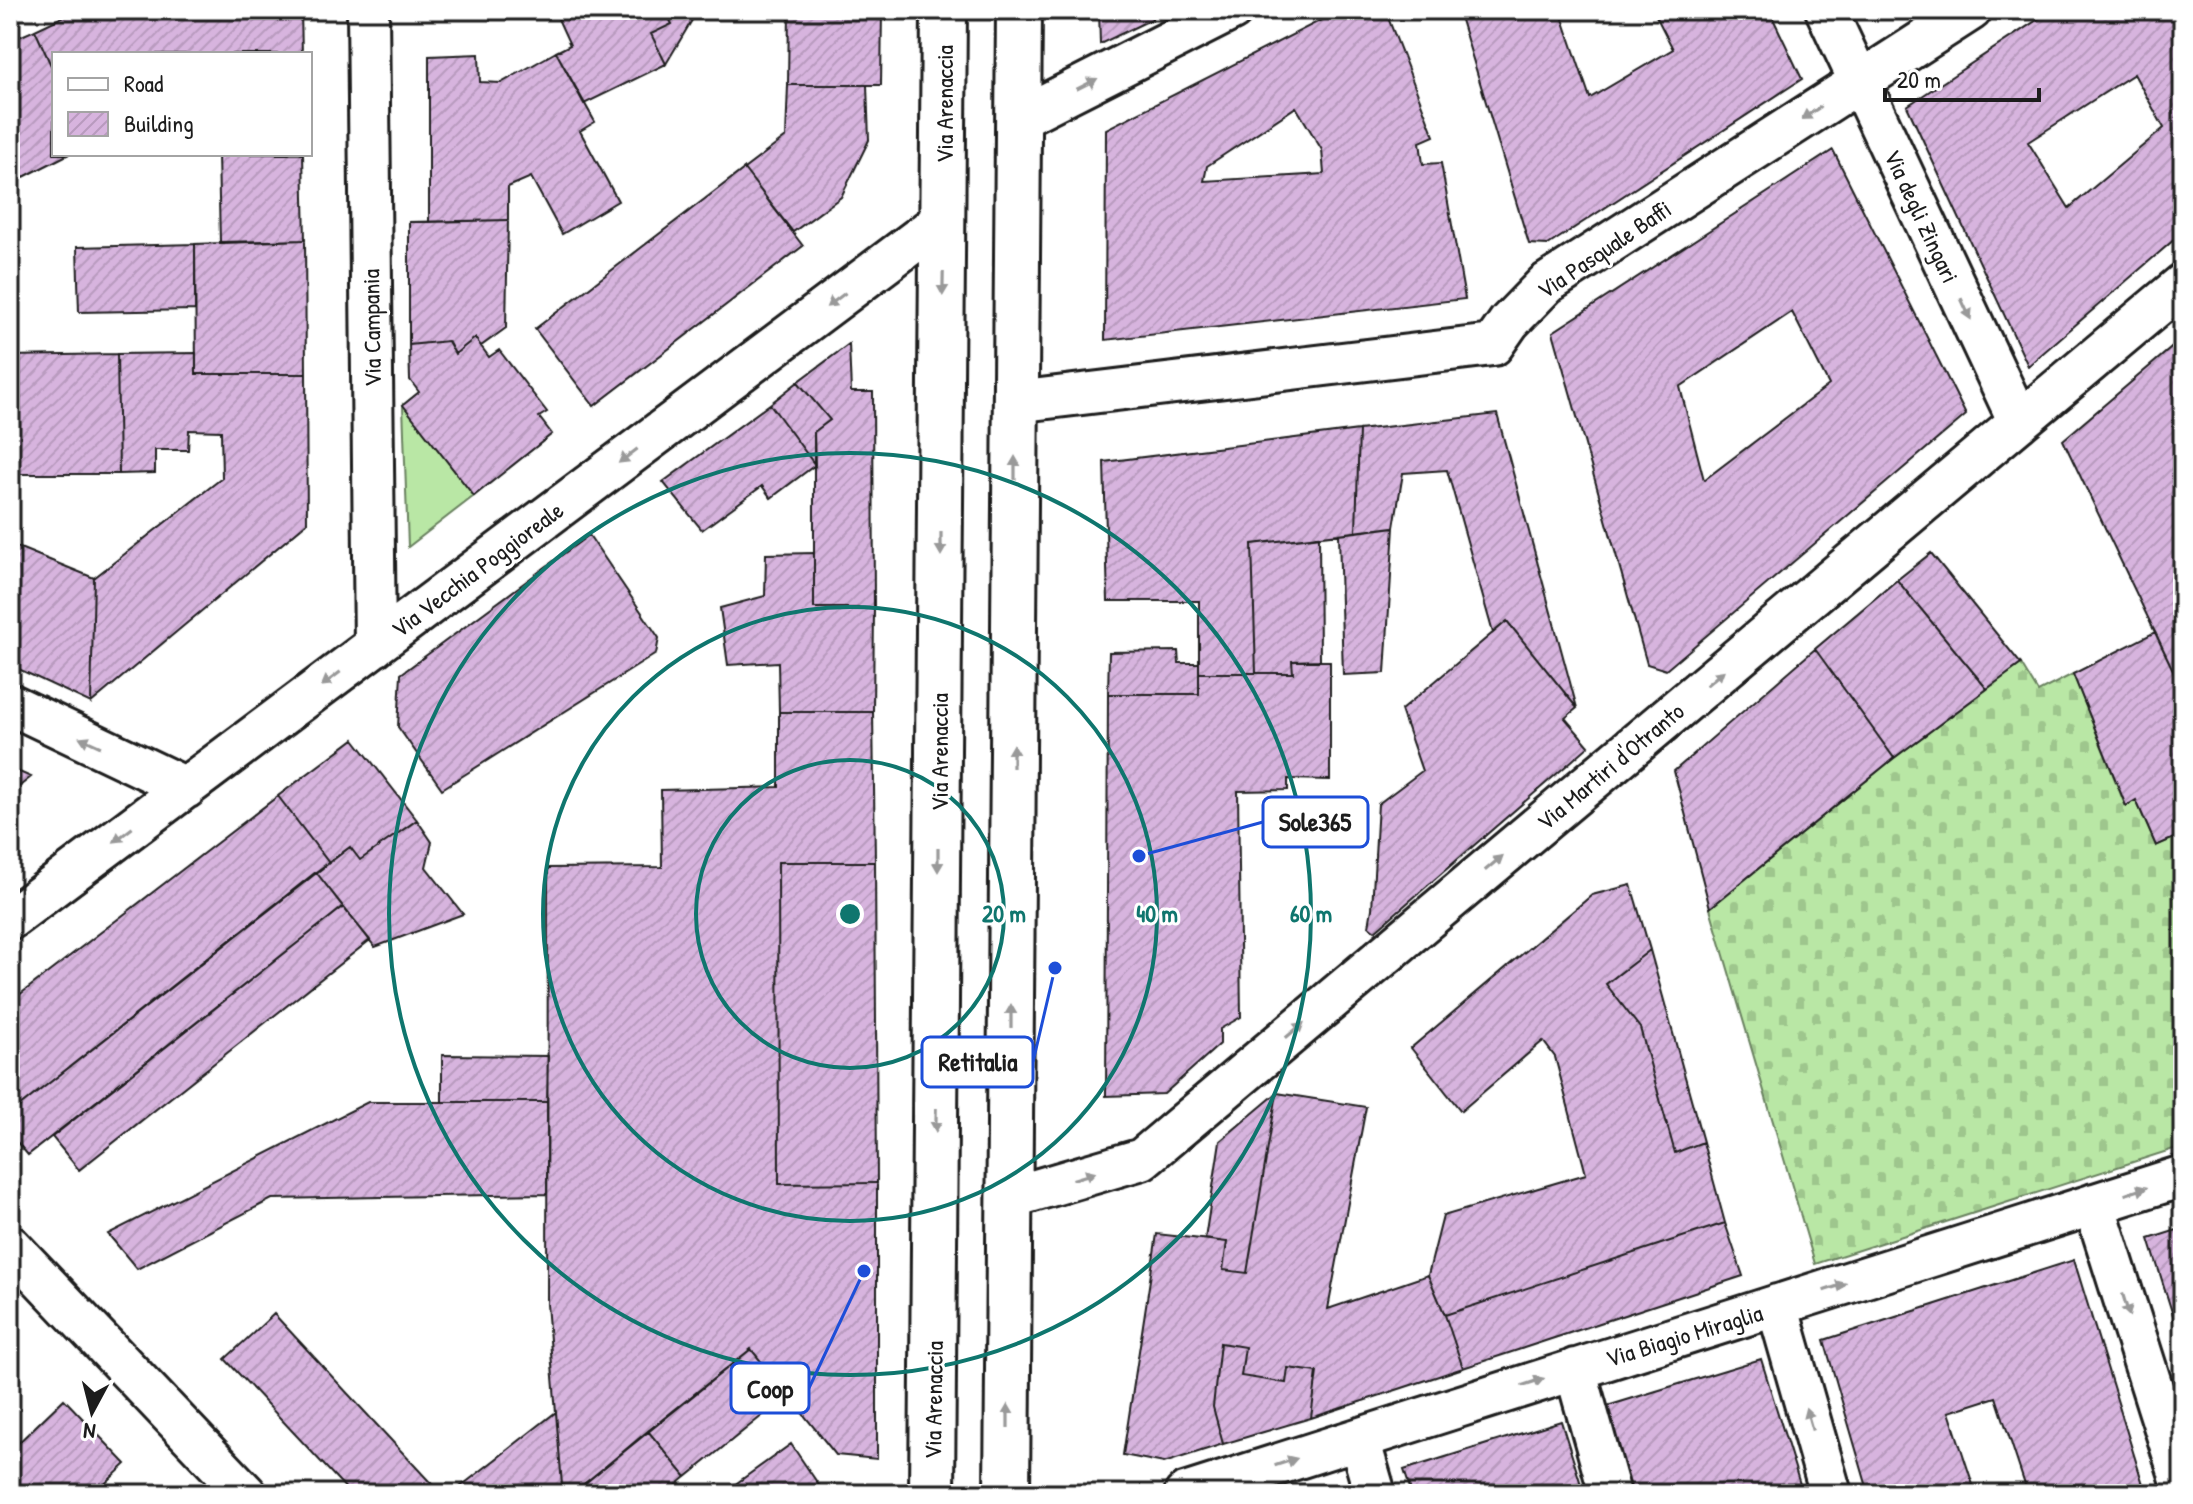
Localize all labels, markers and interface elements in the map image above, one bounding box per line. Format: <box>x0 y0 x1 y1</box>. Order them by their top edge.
street label: Via Arenaccia <box>928 45 960 163</box>
legend <box>52 52 312 156</box>
scale bar <box>1885 52 2039 102</box>
text: 20 m <box>1897 63 1941 95</box>
text: Road <box>124 67 163 99</box>
one-way arrow <box>1075 77 1098 90</box>
one-way arrow <box>1800 105 1822 119</box>
text: Building <box>124 107 194 139</box>
street label: Via degli Zingari <box>1877 144 1967 288</box>
street label: Via Pasquale Baffi <box>1531 192 1677 306</box>
street label: Via Campania <box>354 269 388 387</box>
one-way arrow <box>937 272 949 297</box>
one-way arrow <box>826 291 847 307</box>
one-way arrow <box>1959 297 1973 321</box>
one-way arrow <box>618 447 639 463</box>
one-way arrow <box>1009 455 1021 480</box>
street label: Via Vecchia Poggioreale <box>384 493 570 644</box>
one-way arrow <box>934 532 947 557</box>
one-way arrow <box>321 670 341 686</box>
one-way arrow <box>1704 670 1724 687</box>
street label: Via Arenaccia <box>923 693 955 811</box>
street label: Via Martiri d'Otranto <box>1530 695 1691 837</box>
one-way arrow <box>79 735 102 749</box>
one-way arrow <box>1006 743 1019 768</box>
callout: Sole365 <box>1263 797 1368 847</box>
text: Sole365 <box>1279 804 1351 839</box>
one-way arrow <box>112 827 134 843</box>
one-way arrow <box>932 848 944 873</box>
one-way arrow <box>1484 855 1504 872</box>
text: 20 m <box>982 897 1026 929</box>
text: 40 m <box>1136 897 1178 929</box>
text: 60 m <box>1290 897 1332 929</box>
centre of rings <box>836 900 864 928</box>
one-way arrow <box>1005 1003 1017 1028</box>
one-way arrow <box>1285 1022 1305 1039</box>
callout: Retitalia <box>922 1037 1033 1087</box>
text: Retitalia <box>939 1044 1018 1079</box>
one-way arrow <box>929 1108 942 1133</box>
one-way arrow <box>1073 1169 1097 1182</box>
one-way arrow <box>2124 1184 2148 1197</box>
one-way arrow <box>1823 1280 1847 1293</box>
one-way arrow <box>2121 1293 2133 1317</box>
street label: Via Biagio Miraglia <box>1602 1296 1766 1374</box>
street label: Via Arenaccia <box>916 1341 950 1459</box>
callout: Coop <box>731 1363 809 1413</box>
text: Coop <box>747 1371 794 1407</box>
north arrow <box>52 1372 132 1452</box>
one-way arrow <box>1522 1376 1546 1388</box>
one-way arrow <box>1002 1403 1014 1428</box>
one-way arrow <box>1803 1406 1815 1431</box>
text: N <box>82 1416 97 1447</box>
one-way arrow <box>1274 1455 1298 1468</box>

